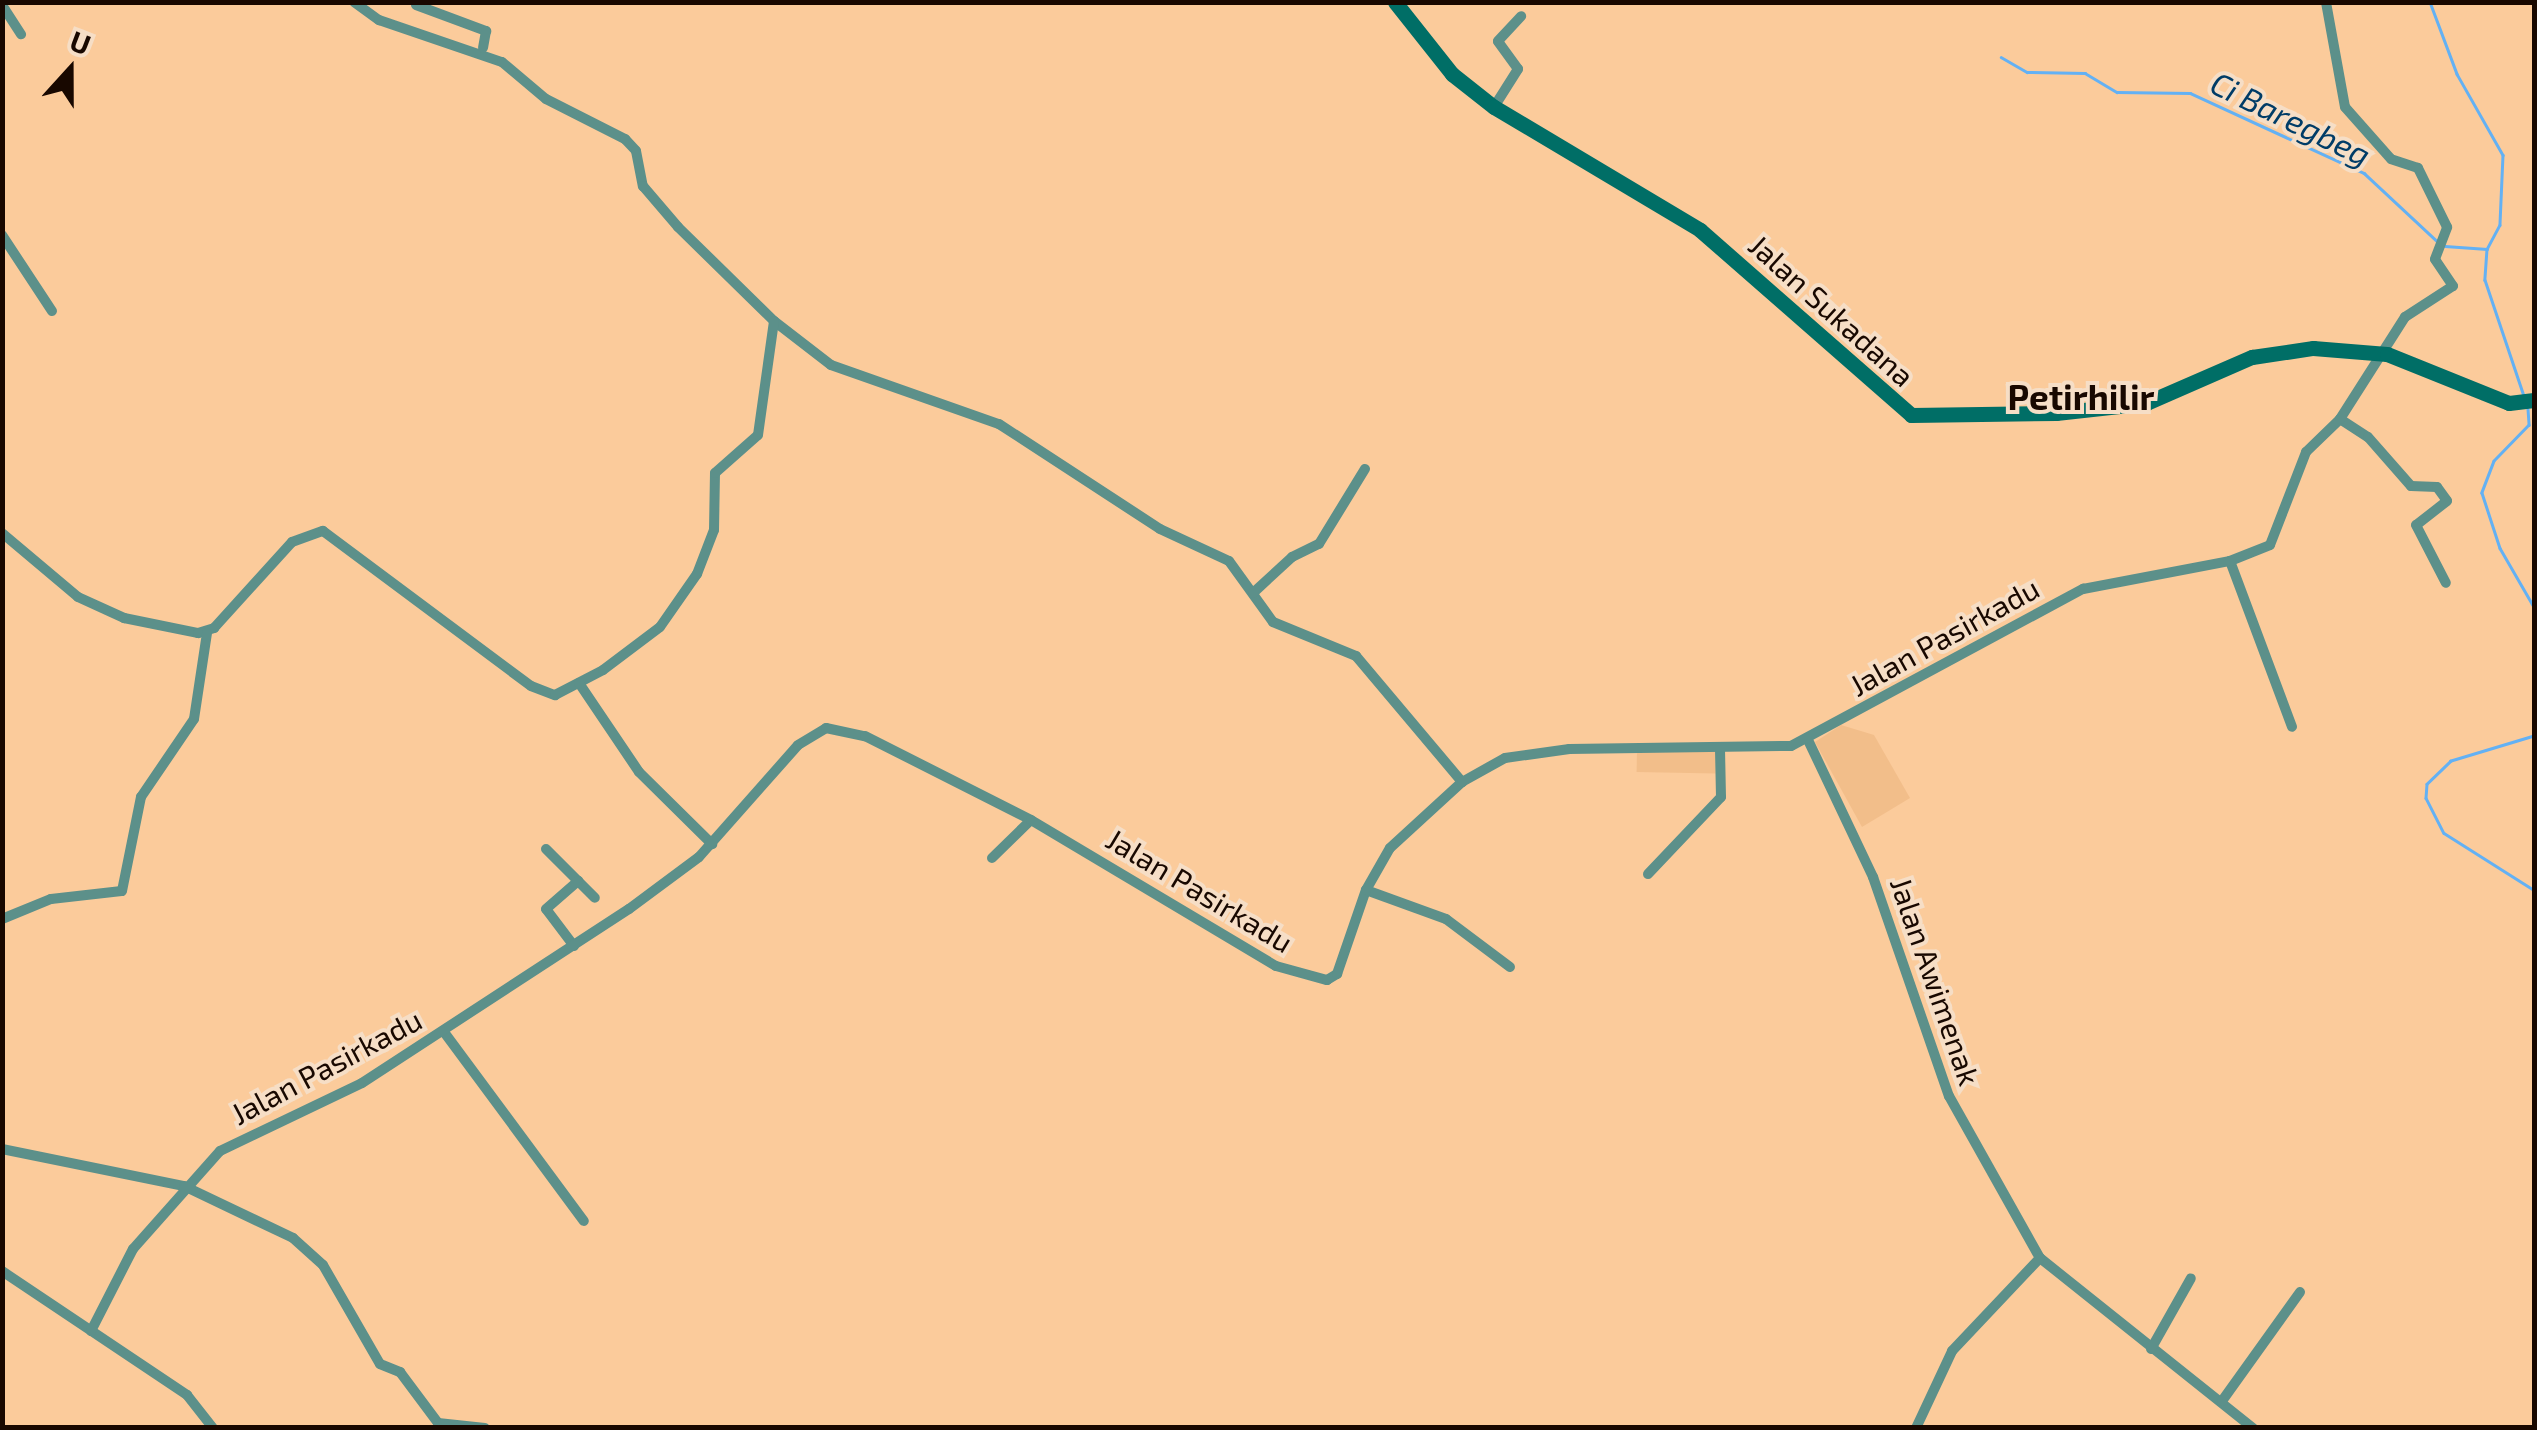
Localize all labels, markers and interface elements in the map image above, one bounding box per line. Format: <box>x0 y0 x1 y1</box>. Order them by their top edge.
north arrow <box>20 20 120 120</box>
text: U <box>66 23 96 61</box>
water label: Ci Baregbeg <box>2205 63 2377 173</box>
street label: Jalan Sukadana <box>1742 227 1922 393</box>
district label: Petirhilir <box>2008 375 2154 417</box>
street label: Jalan Pasirkadu <box>1843 569 2045 703</box>
street label: Jalan Pasirkadu <box>1100 820 1300 960</box>
street label: Jalan Awimenak <box>1883 872 1989 1090</box>
street label: Jalan Pasirkadu <box>224 1001 428 1131</box>

